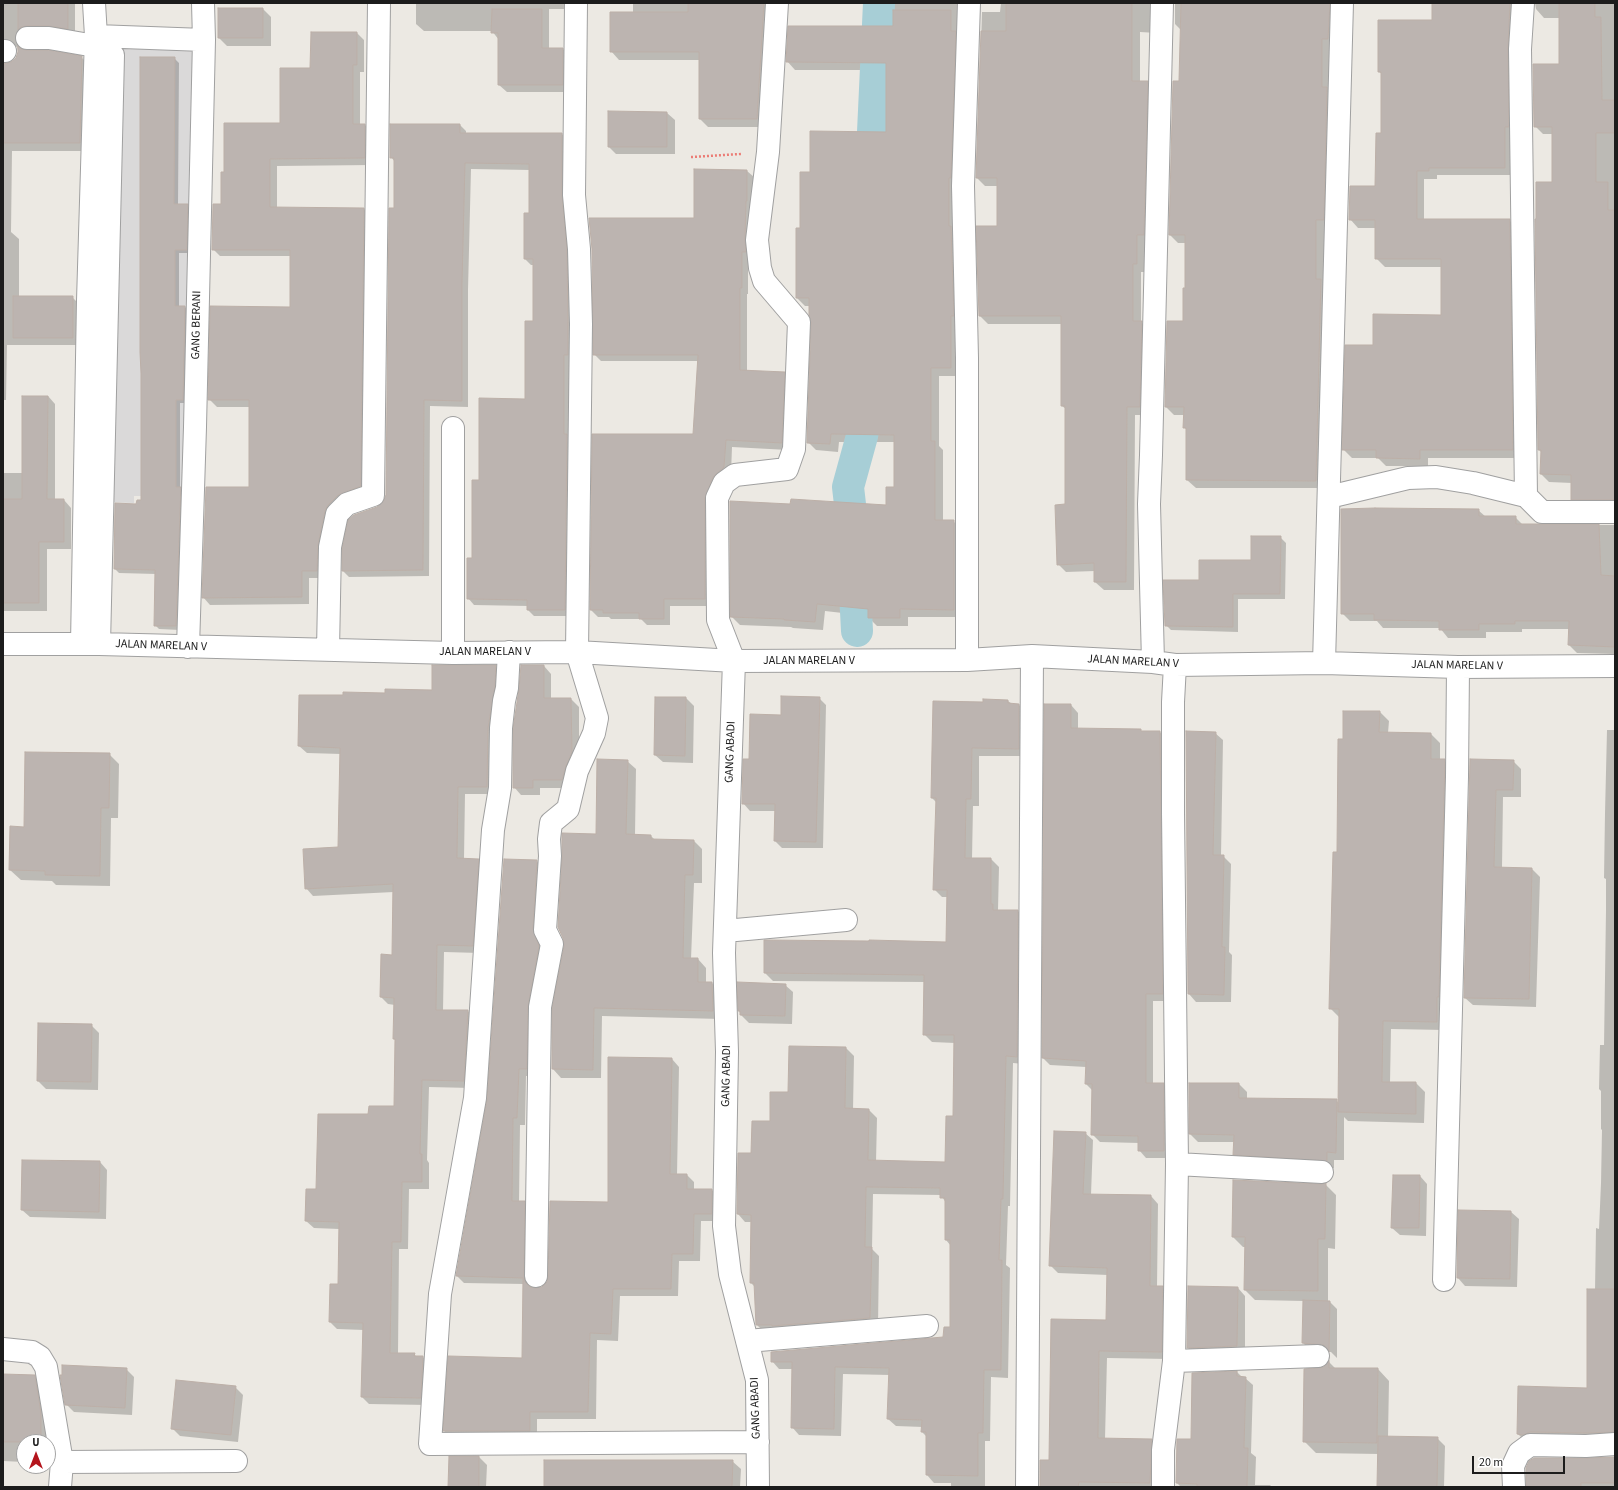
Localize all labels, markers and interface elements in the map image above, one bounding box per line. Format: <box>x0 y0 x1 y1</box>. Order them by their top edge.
street label: GANG BERANI <box>189 290 205 360</box>
street label: JALAN MARELAN V <box>115 637 207 655</box>
street label: JALAN MARELAN V <box>439 645 531 659</box>
street label: JALAN MARELAN V <box>1087 652 1179 672</box>
street label: JALAN MARELAN V <box>763 654 855 668</box>
street label: JALAN MARELAN V <box>1411 658 1503 674</box>
street label: GANG ABADI <box>723 721 739 783</box>
street label: GANG ABADI <box>719 1045 735 1107</box>
street label: GANG ABADI <box>748 1377 764 1439</box>
north arrow <box>16 1434 56 1474</box>
text: U <box>32 1435 40 1450</box>
scale bar <box>1474 1448 1567 1474</box>
text: 20 m <box>1479 1454 1503 1471</box>

